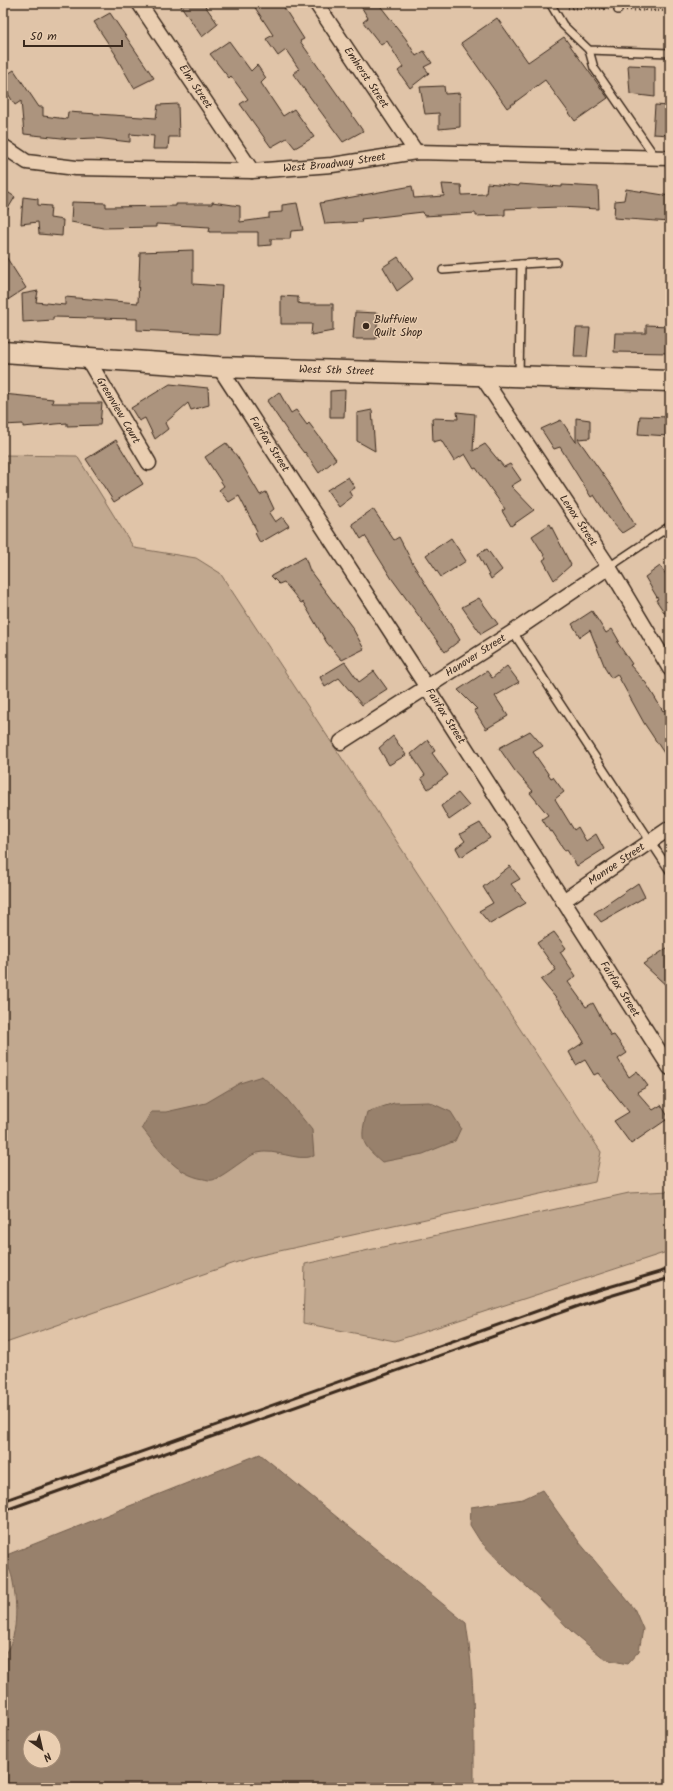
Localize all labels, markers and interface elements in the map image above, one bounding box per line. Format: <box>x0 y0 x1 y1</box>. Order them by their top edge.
scale bar <box>24 22 122 48</box>
text: 50 m <box>30 27 57 46</box>
street label: Emherst Street <box>339 43 394 113</box>
street label: Elm Street <box>174 61 217 113</box>
street label: West Broadway Street <box>282 148 388 178</box>
place label: Bluffview Quilt Shop <box>374 311 423 342</box>
marker: Bluffview Quilt Shop <box>361 321 371 331</box>
street label: West 5th Street <box>298 360 375 381</box>
street label: Greenview Court <box>91 374 145 448</box>
street label: Fairfax Street <box>244 413 294 476</box>
street label: Lenox Street <box>554 491 602 551</box>
street label: Hanover Street <box>442 629 510 682</box>
street label: Fairfax Street <box>421 684 470 748</box>
street label: Monroe Street <box>585 838 649 890</box>
street label: Fairfax Street <box>595 958 645 1021</box>
north arrow <box>22 1729 62 1769</box>
text: N <box>39 1747 55 1766</box>

